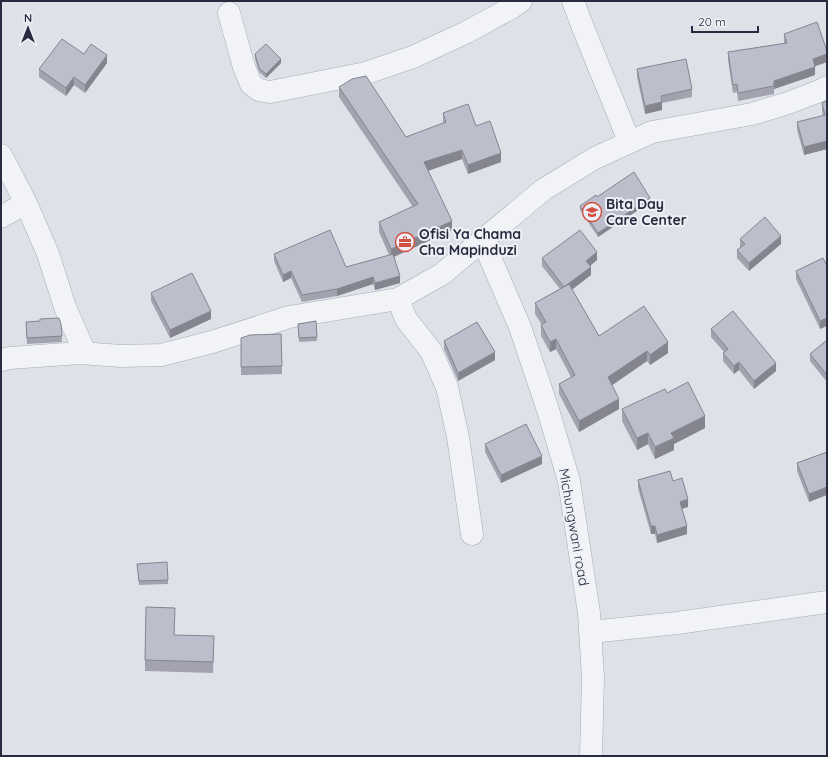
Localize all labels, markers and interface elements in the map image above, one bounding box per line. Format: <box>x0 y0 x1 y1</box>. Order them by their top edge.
north arrow <box>8 8 48 48</box>
scale bar <box>692 8 758 34</box>
text: N <box>24 11 32 25</box>
text: 20 m <box>698 14 726 29</box>
place label: Bita Day Care Center <box>606 195 687 229</box>
school or university icon: Bita Day Care Center <box>581 201 603 223</box>
place label: Ofisi Ya Chama Cha Mapinduzi <box>419 225 521 259</box>
office icon: Ofisi Ya Chama Cha Mapinduzi <box>394 231 416 253</box>
street label: Michungwani road <box>555 467 593 587</box>

